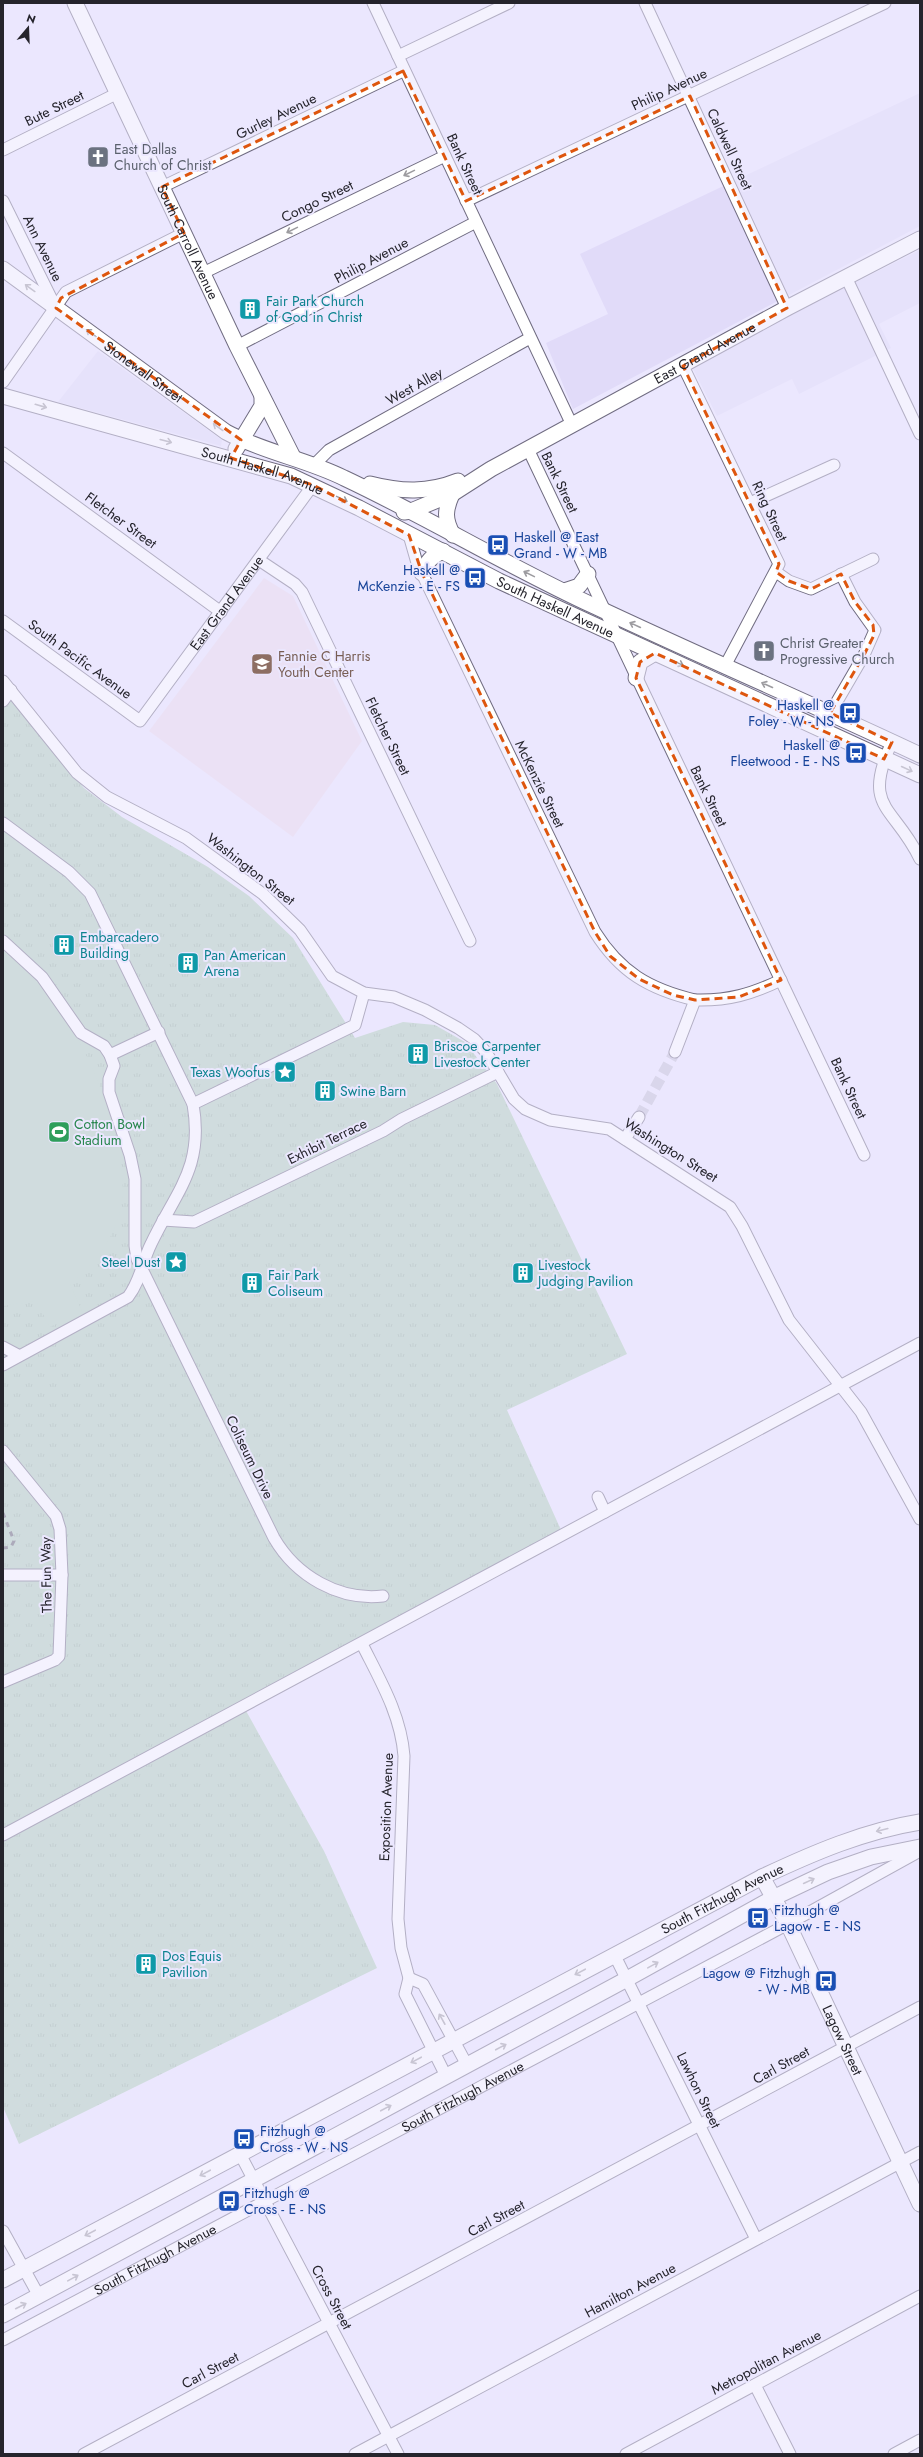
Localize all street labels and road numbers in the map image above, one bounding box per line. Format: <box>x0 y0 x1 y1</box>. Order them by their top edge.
street label: Philip Avenue <box>628 63 710 115</box>
street label: Bute Street <box>21 85 87 131</box>
street label: Gurley Avenue <box>232 88 320 144</box>
street label: Caldwell Street <box>702 105 758 194</box>
street label: Bank Street <box>442 130 488 199</box>
street label: Congo Street <box>278 175 357 227</box>
street label: South Carroll Avenue <box>152 181 224 303</box>
street label: Ann Avenue <box>18 211 68 285</box>
street label: Philip Avenue <box>330 232 412 288</box>
street label: East Grand Avenue <box>650 317 759 389</box>
street label: Stonewall Street <box>100 336 188 408</box>
street label: West Alley <box>382 362 447 410</box>
street label: South Haskell Avenue <box>199 442 327 500</box>
street label: Bank Street <box>537 448 584 516</box>
street label: Ring Street <box>747 478 793 545</box>
street label: Fletcher Street <box>81 487 162 553</box>
street label: East Grand Avenue <box>185 551 268 655</box>
street label: South Haskell Avenue <box>493 571 617 643</box>
street label: South Pacific Avenue <box>24 614 136 704</box>
street label: Fletcher Street <box>361 694 416 779</box>
street label: McKenzie Street <box>510 737 570 832</box>
street label: Bank Street <box>686 762 733 830</box>
street label: Washington Street <box>203 828 300 910</box>
street label: Bank Street <box>826 1054 872 1123</box>
street label: Exhibit Terrace <box>284 1113 370 1169</box>
street label: Washington Street <box>620 1113 722 1187</box>
street label: Coliseum Drive <box>221 1412 279 1502</box>
street label: The Fun Way <box>35 1536 57 1613</box>
street label: Exposition Avenue <box>374 1753 398 1861</box>
street label: South Fitzhugh Avenue <box>657 1858 787 1939</box>
street label: Lagow Street <box>818 2002 868 2079</box>
street label: Carl Street <box>749 2041 813 2089</box>
street label: Lawhon Street <box>672 2049 726 2132</box>
street label: South Fitzhugh Avenue <box>398 2056 527 2137</box>
street label: Carl Street <box>464 2194 529 2241</box>
street label: South Fitzhugh Avenue <box>90 2219 220 2300</box>
street label: Hamilton Avenue <box>581 2258 679 2322</box>
street label: Cross Street <box>307 2261 358 2333</box>
street label: Metropolitan Avenue <box>707 2325 825 2399</box>
street label: Carl Street <box>178 2346 243 2393</box>

